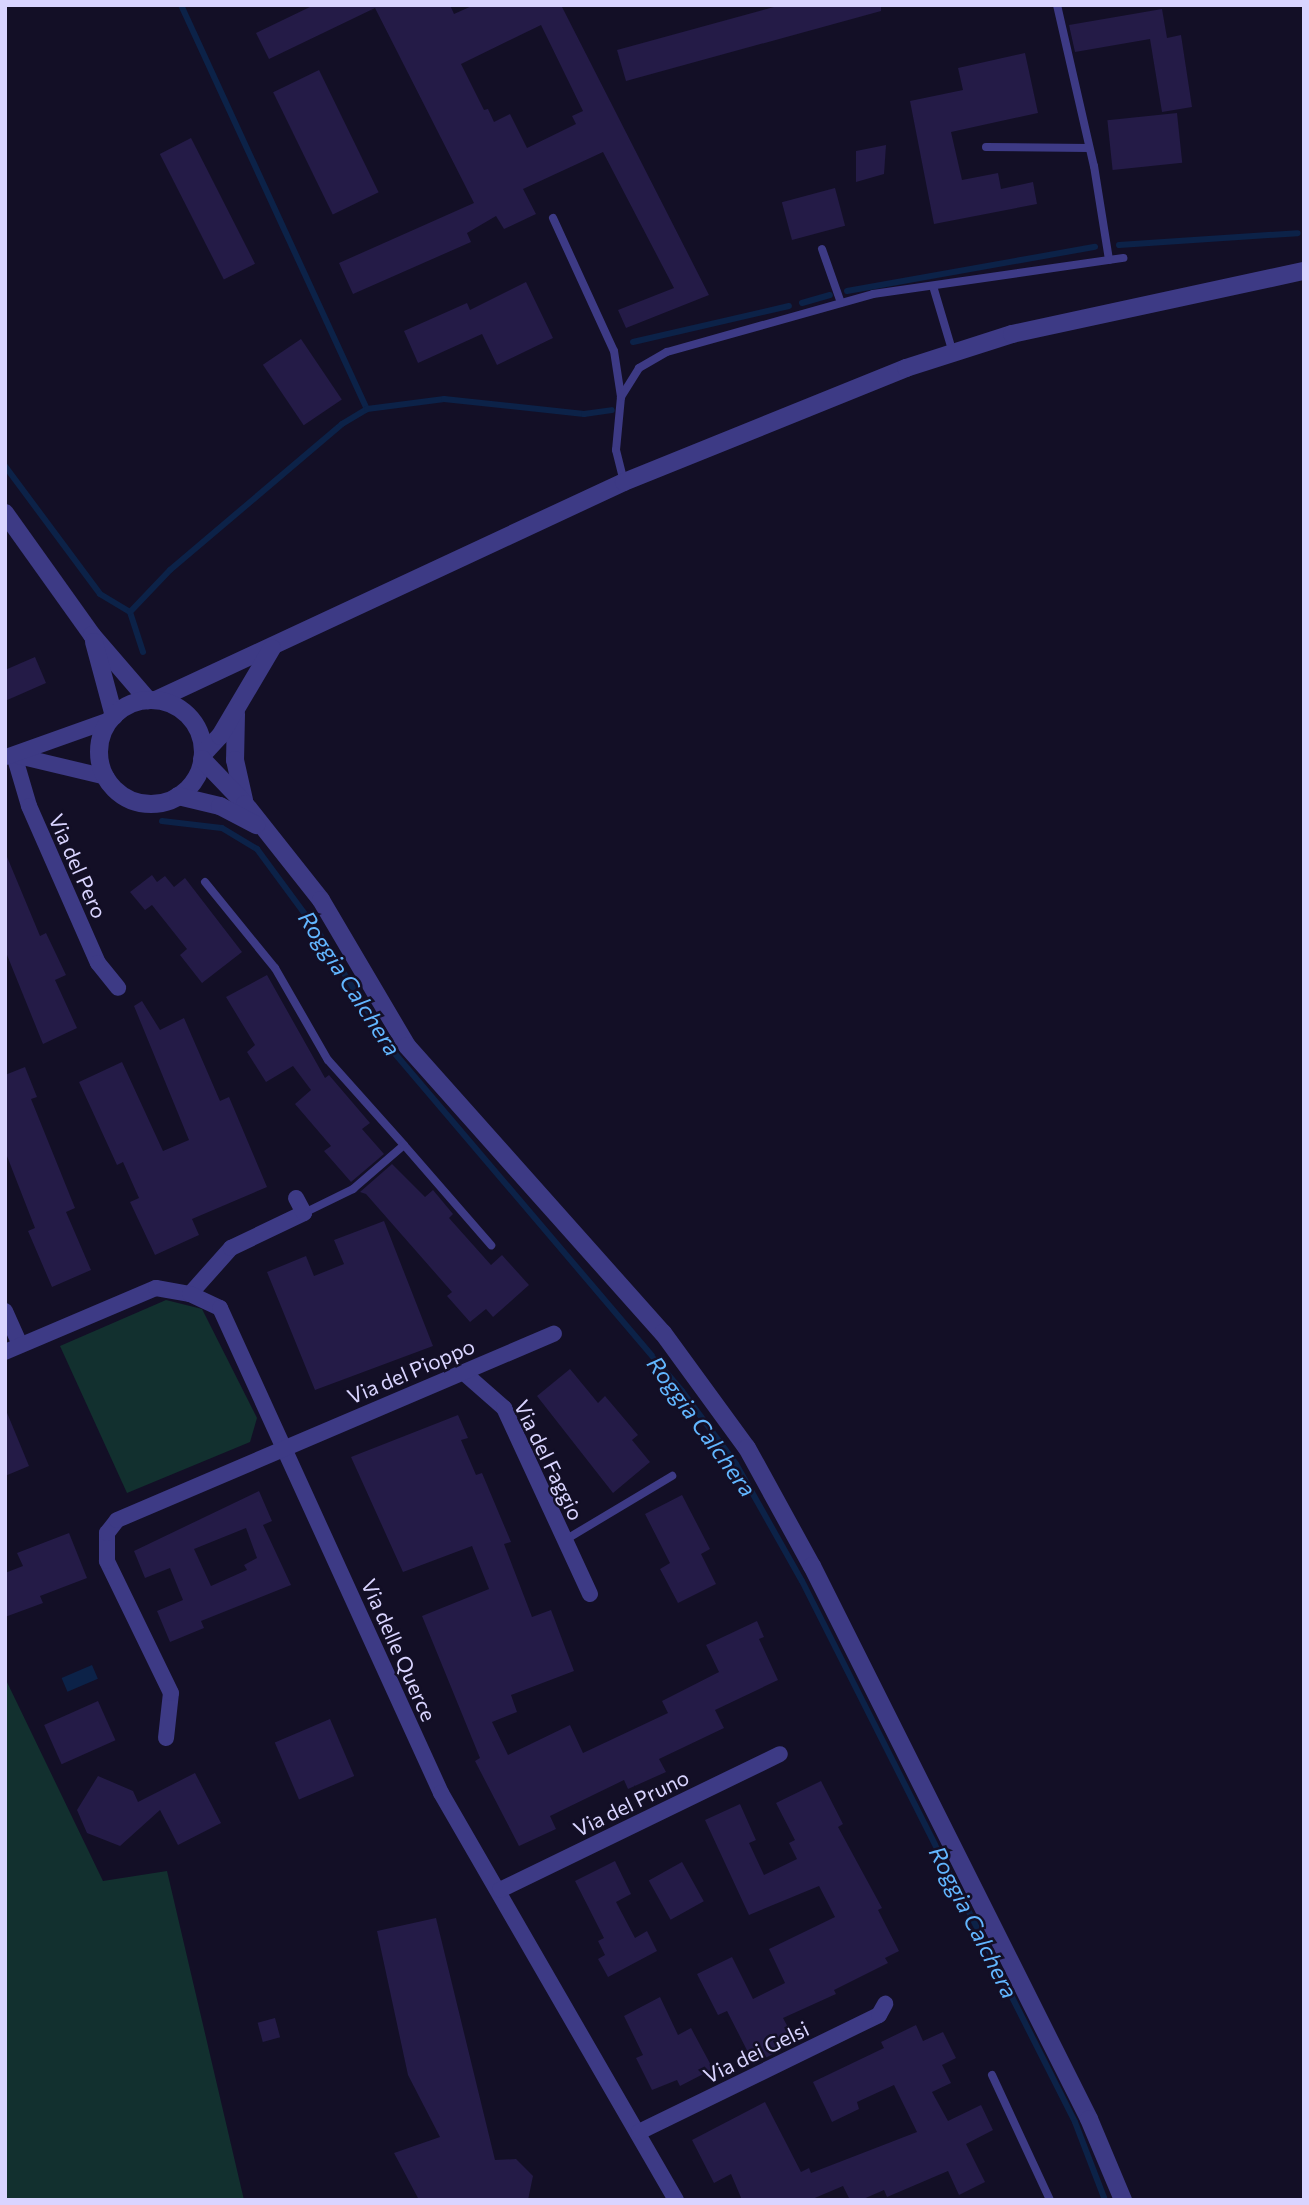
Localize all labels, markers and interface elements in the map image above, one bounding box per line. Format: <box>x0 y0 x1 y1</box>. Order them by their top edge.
street label: Via del Pero <box>44 810 112 922</box>
water label: Roggia Calchera <box>293 905 407 1061</box>
street label: Via del Pioppo <box>344 1333 478 1409</box>
water label: Roggia Calchera <box>642 1350 762 1502</box>
street label: Via del Faggio <box>509 1396 589 1524</box>
street label: Via delle Querce <box>356 1575 442 1725</box>
street label: Via del Pruno <box>569 1764 693 1842</box>
water label: Roggia Calchera <box>924 1841 1024 2003</box>
street label: Via dei Gelsi <box>699 2016 813 2088</box>

